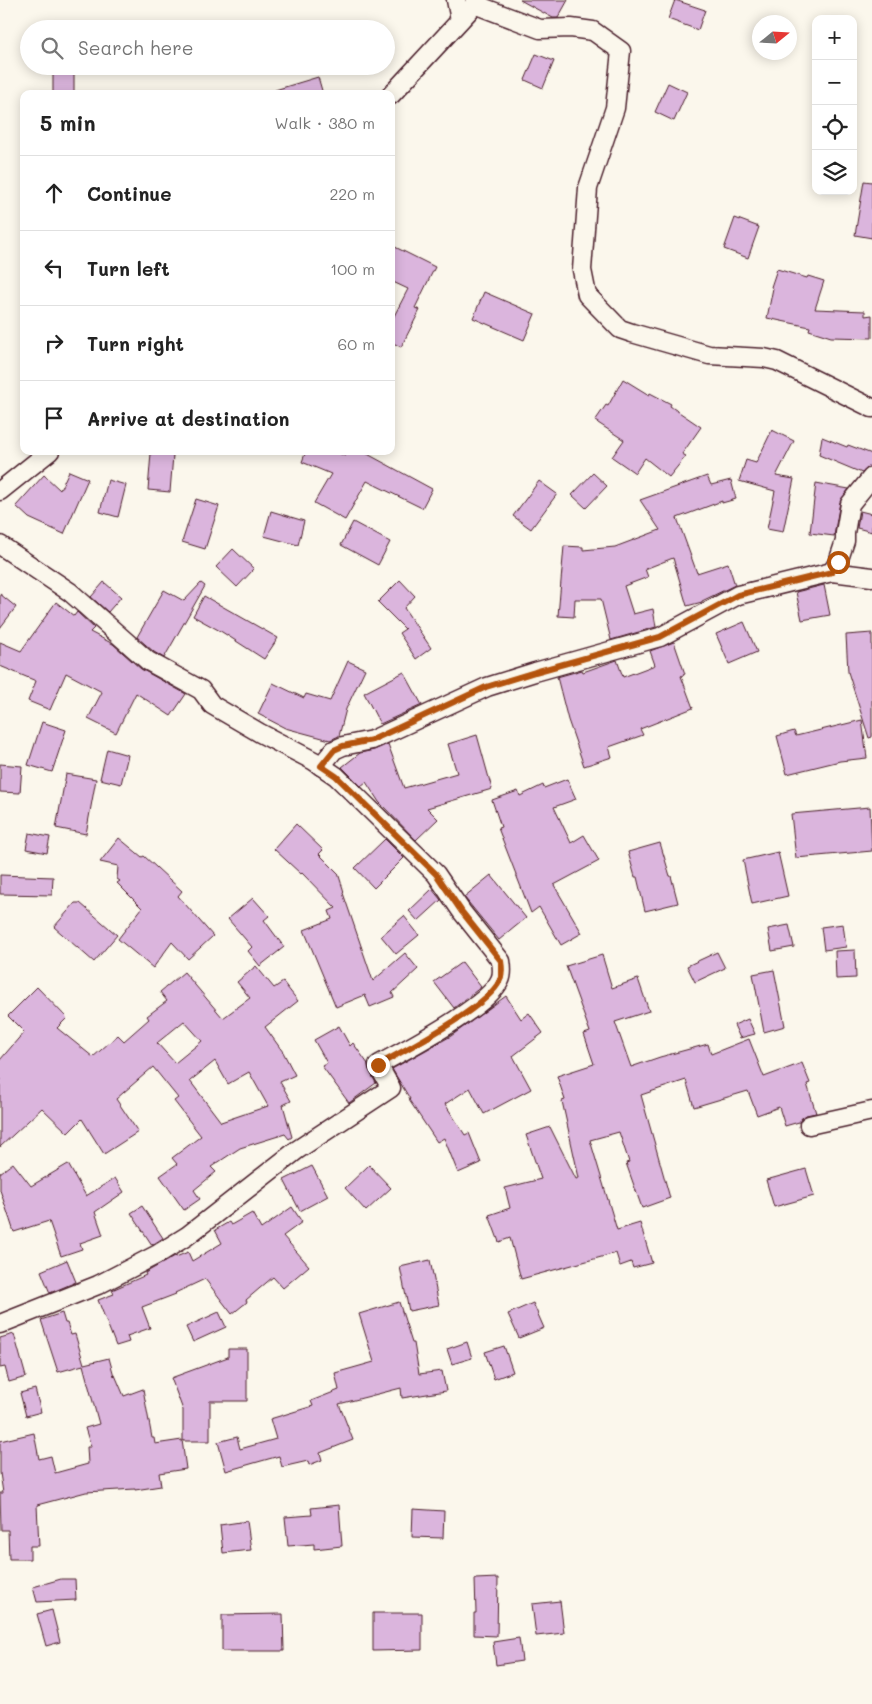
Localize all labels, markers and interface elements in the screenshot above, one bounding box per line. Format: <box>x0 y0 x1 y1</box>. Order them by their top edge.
north arrow <box>752 15 797 60</box>
map controls <box>812 15 857 195</box>
button: + <box>812 15 857 60</box>
search box <box>20 20 395 75</box>
icon: search <box>38 34 66 62</box>
text: Search here <box>78 35 194 60</box>
button: − <box>812 60 857 105</box>
button: locate <box>812 105 857 150</box>
text: 5 min <box>40 109 96 136</box>
text: Walk · 380 m <box>274 112 375 133</box>
button: layers <box>812 150 857 195</box>
icon: ahead <box>40 179 68 207</box>
text: Continue <box>87 181 172 206</box>
text: 220 m <box>329 183 375 204</box>
icon: left <box>40 254 68 282</box>
text: Turn left <box>87 256 170 281</box>
text: 100 m <box>330 258 375 279</box>
icon: right <box>40 329 68 357</box>
text: Turn right <box>87 331 184 356</box>
text: 60 m <box>338 333 375 354</box>
icon: arrive <box>40 404 68 432</box>
text: Arrive at destination <box>87 406 290 431</box>
route start <box>827 551 850 574</box>
route end <box>367 1054 390 1077</box>

